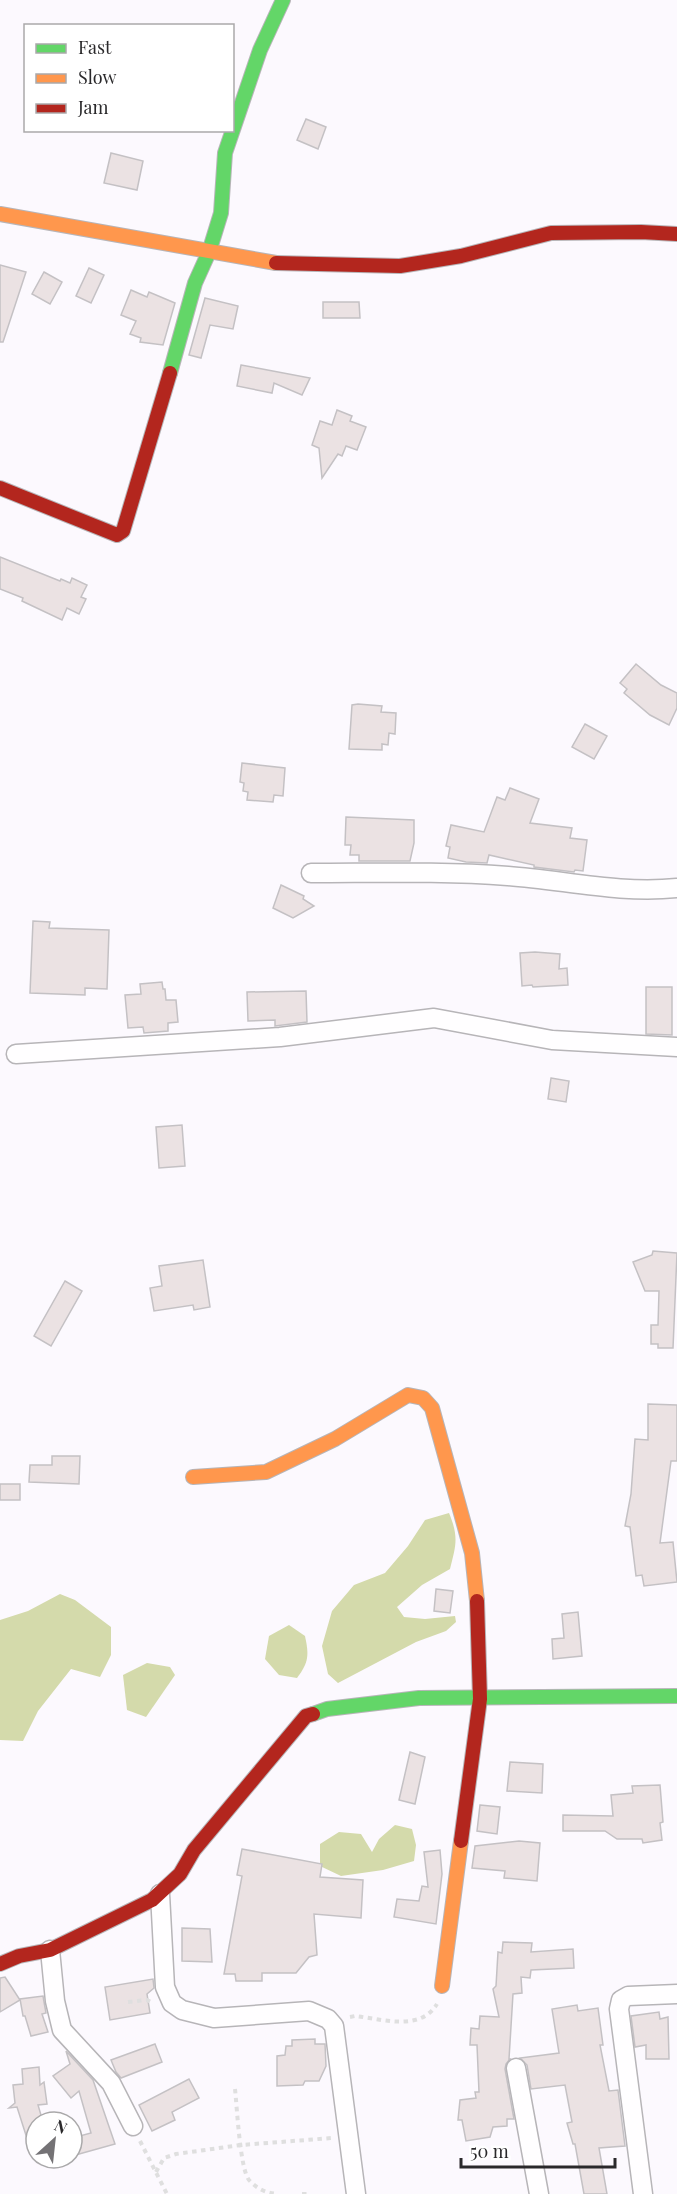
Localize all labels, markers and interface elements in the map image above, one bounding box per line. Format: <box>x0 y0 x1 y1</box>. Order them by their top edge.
legend <box>24 24 234 132</box>
text: Fast <box>78 35 112 59</box>
text: Slow <box>78 65 116 89</box>
text: Jam <box>77 95 108 119</box>
north arrow <box>24 2110 84 2170</box>
text: N <box>51 2114 71 2138</box>
scale bar <box>461 2131 616 2169</box>
text: 50 m <box>470 2139 509 2163</box>

